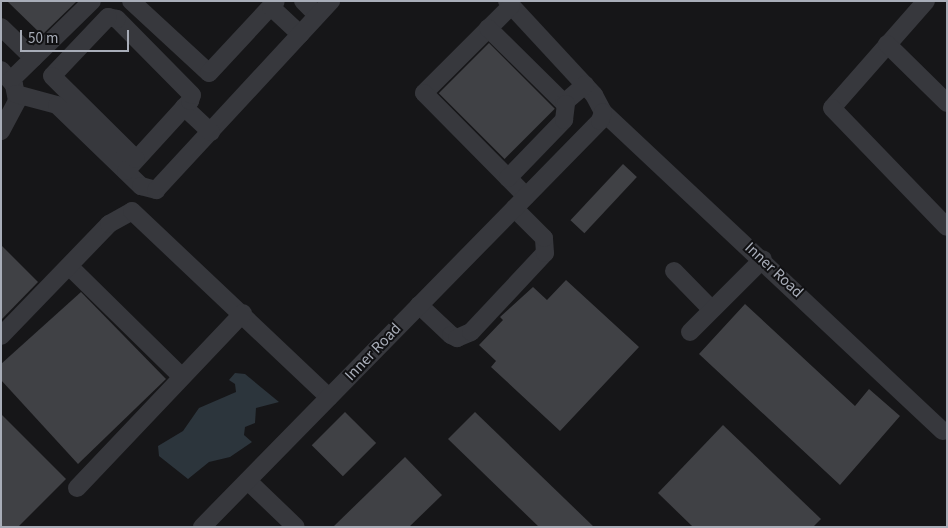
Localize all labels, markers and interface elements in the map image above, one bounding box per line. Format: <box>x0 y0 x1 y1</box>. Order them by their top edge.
scale bar <box>22 20 131 52</box>
text: 50 m <box>28 28 58 49</box>
street label: Inner Road <box>741 238 807 302</box>
street label: Inner Road <box>341 319 405 385</box>

